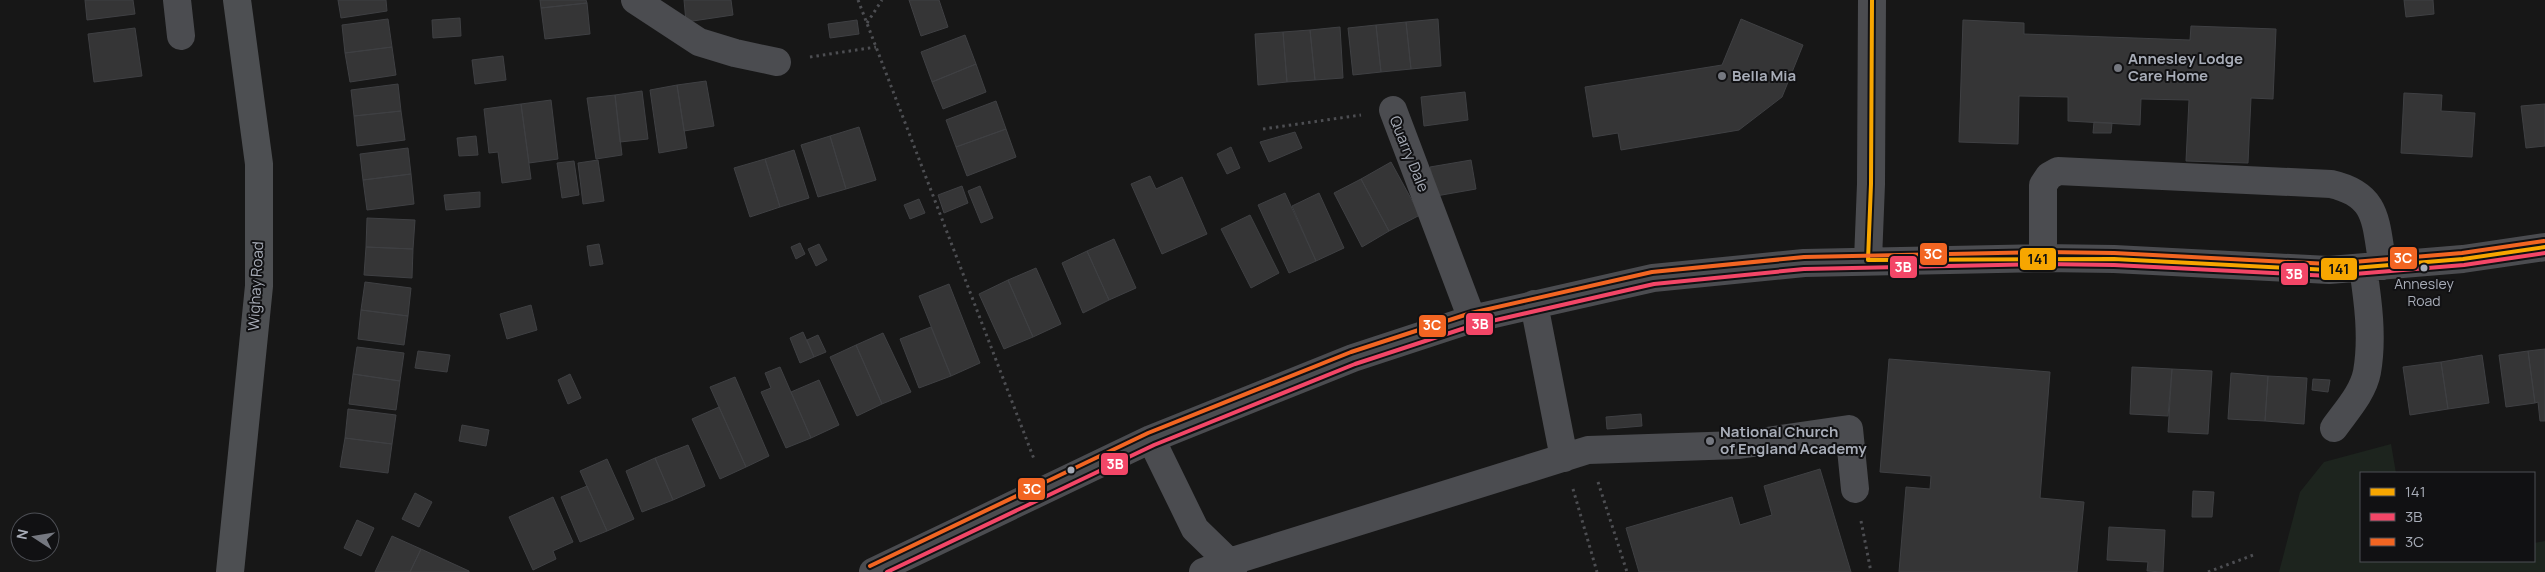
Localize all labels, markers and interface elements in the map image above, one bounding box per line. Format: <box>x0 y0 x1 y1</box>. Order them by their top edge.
place label: Annesley Lodge Care Home <box>2128 48 2243 86</box>
marker: Annesley Lodge Care Home <box>2112 62 2124 74</box>
place label: Bella Mia <box>1732 65 1796 86</box>
marker: Bella Mia <box>1716 70 1728 82</box>
street label: Quarry Dale <box>1385 113 1434 195</box>
street label: Wighay Road <box>243 241 268 331</box>
line badge: 3C <box>1919 242 1948 266</box>
text: 3C <box>1924 244 1942 263</box>
line badge: 3C <box>2389 246 2418 270</box>
line badge: 141 <box>2019 247 2057 271</box>
text: 3C <box>2394 248 2412 267</box>
text: 141 <box>2028 249 2048 268</box>
line badge: 3B <box>1889 255 1918 279</box>
text: 3B <box>1895 257 1912 276</box>
line badge: 141 <box>2320 257 2358 281</box>
text: 141 <box>2329 259 2349 278</box>
line badge: 3B <box>2280 262 2309 286</box>
marker: Annesley Road <box>2419 263 2429 273</box>
text: 3B <box>2286 264 2303 283</box>
place label: Annesley Road <box>2394 274 2454 310</box>
line badge: 3B <box>1465 312 1494 336</box>
line badge: 3C <box>1418 314 1447 338</box>
text: 3B <box>1472 314 1489 333</box>
text: 3C <box>1423 315 1441 334</box>
place label: National Church of England Academy <box>1720 421 1867 459</box>
marker: National Church of England Academy <box>1704 435 1716 447</box>
line badge: 3B <box>1100 452 1129 476</box>
text: 3B <box>1107 454 1124 473</box>
unlabelled marker <box>1066 465 1076 475</box>
legend <box>2360 472 2535 562</box>
line badge: 3C <box>1017 477 1046 501</box>
text: 3C <box>1023 479 1041 498</box>
text: 141 <box>2405 481 2426 502</box>
text: 3B <box>2405 506 2423 527</box>
north arrow <box>10 512 60 562</box>
text: N <box>11 527 32 541</box>
text: 3C <box>2405 531 2424 552</box>

